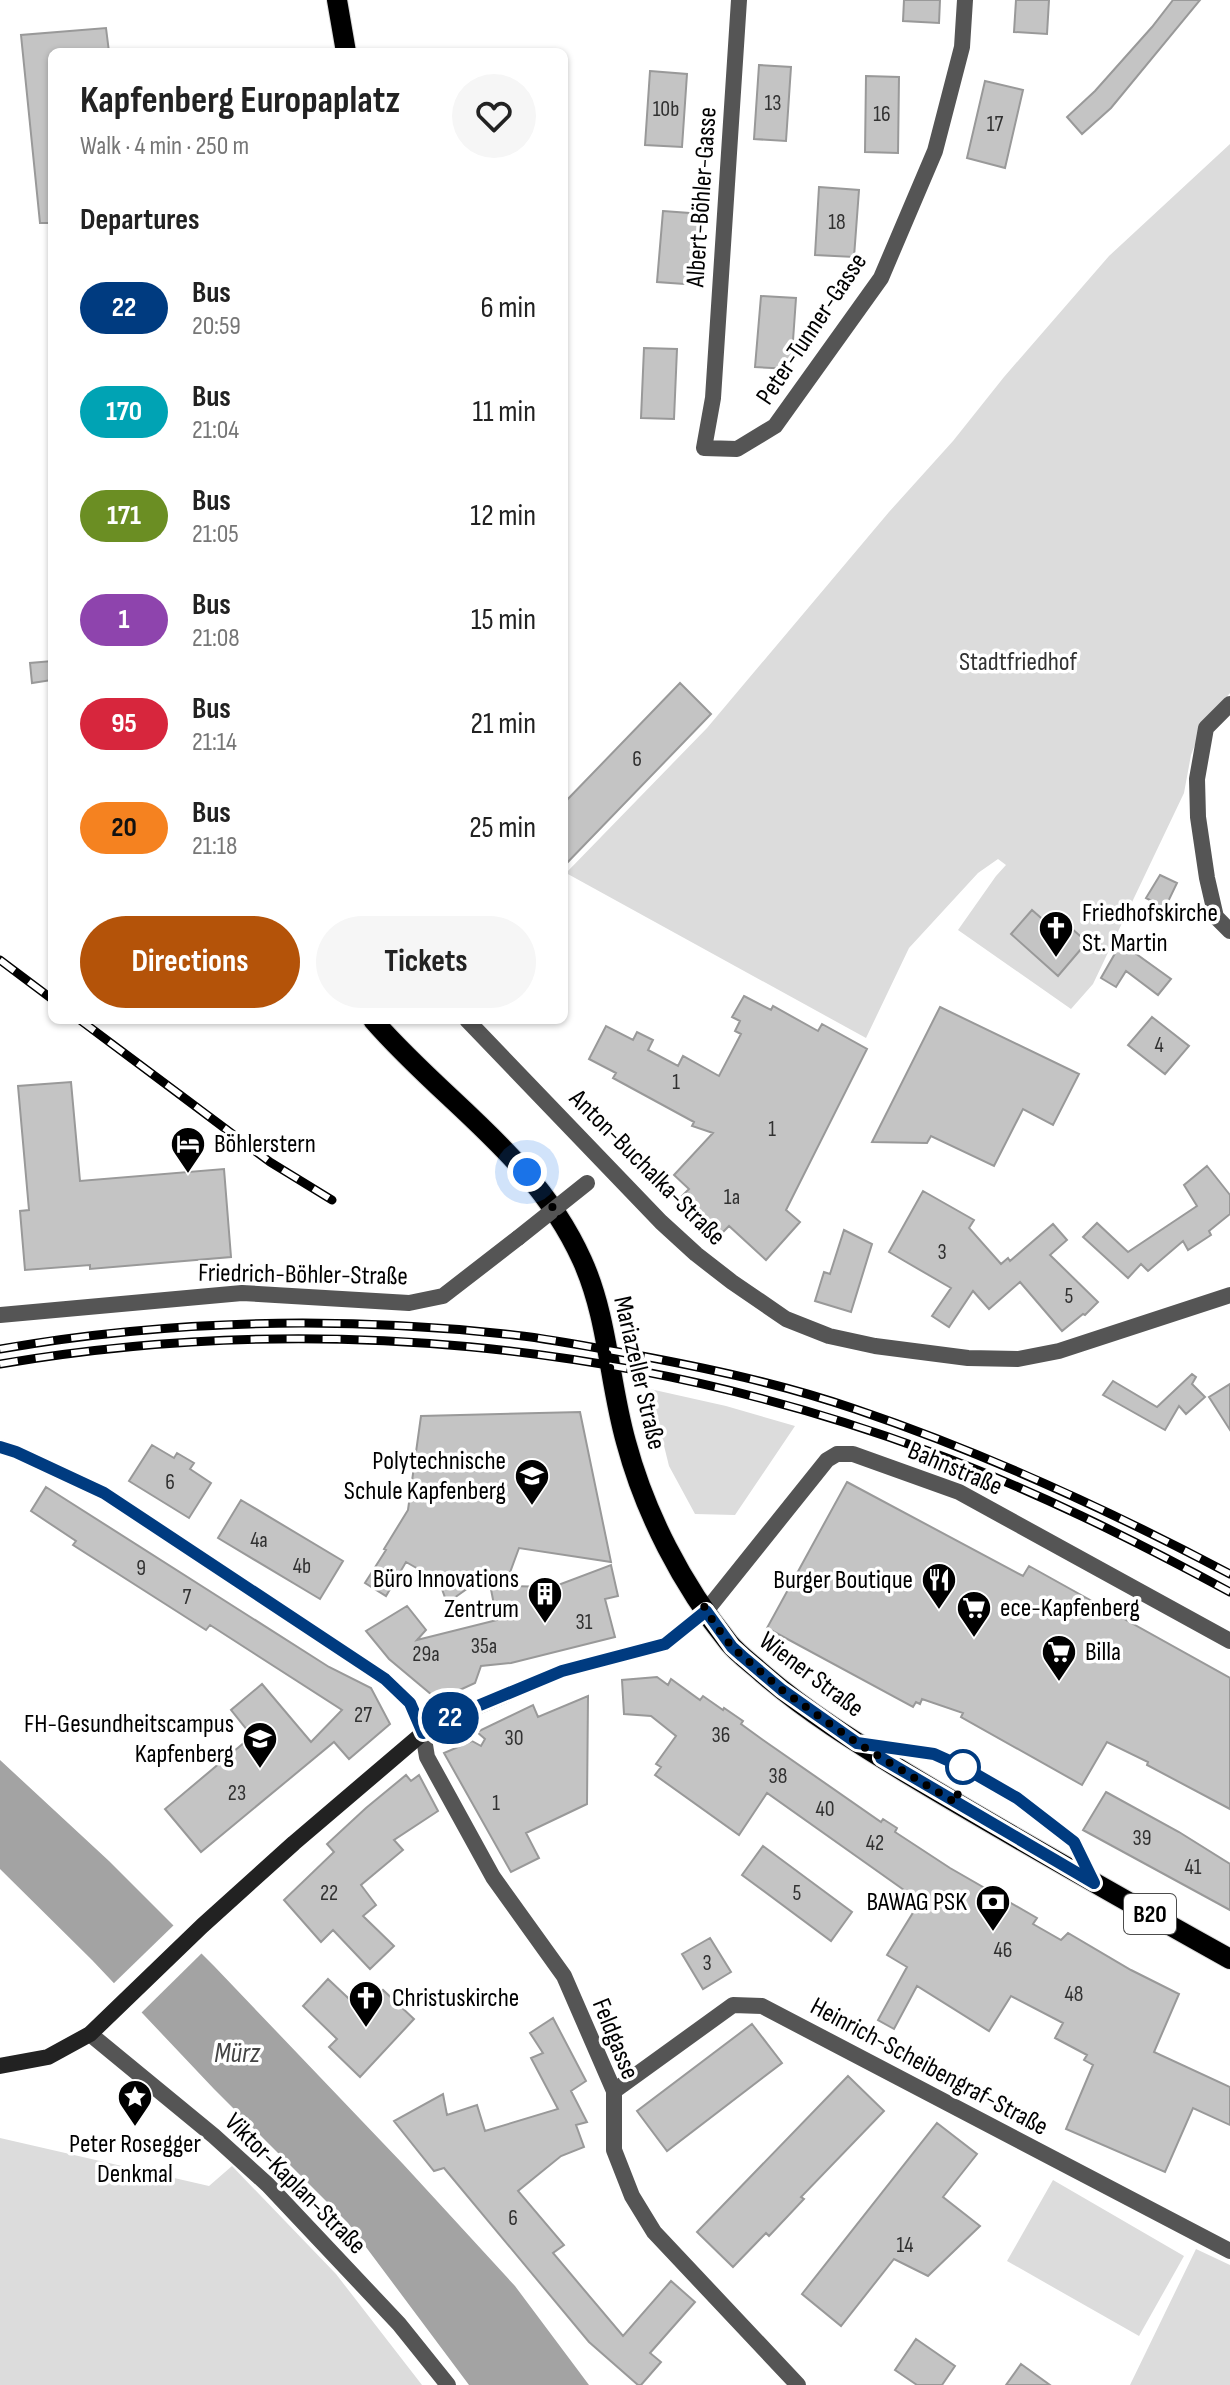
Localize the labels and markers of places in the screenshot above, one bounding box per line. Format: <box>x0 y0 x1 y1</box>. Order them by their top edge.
place label: Friedhofskirche St. Martin <box>1082 898 1218 959</box>
church icon: Friedhofskirche St. Martin <box>1037 909 1075 959</box>
hotel icon: Böhlerstern <box>169 1125 207 1175</box>
place label: Böhlerstern <box>214 1129 316 1160</box>
place label: Polytechnische Schule Kapfenberg <box>344 1446 506 1507</box>
school or university icon: Polytechnische Schule Kapfenberg <box>513 1457 551 1507</box>
restaurant icon: Burger Boutique <box>920 1561 958 1611</box>
place label: Büro Innovations Zentrum <box>373 1564 519 1625</box>
place label: Burger Boutique <box>773 1565 913 1596</box>
building icon: Büro Innovations Zentrum <box>526 1575 564 1625</box>
supermarket icon: ece-Kapfenberg <box>955 1589 993 1639</box>
place label: ece-Kapfenberg <box>1000 1593 1140 1624</box>
supermarket icon: Billa <box>1040 1633 1078 1683</box>
place label: Billa <box>1085 1637 1121 1668</box>
place label: FH-Gesundheitscampus Kapfenberg <box>24 1709 234 1770</box>
school or university icon: FH-Gesundheitscampus Kapfenberg <box>241 1720 279 1770</box>
unlabelled marker <box>946 1750 980 1784</box>
bank icon: BAWAG PSK <box>974 1883 1012 1933</box>
place label: BAWAG PSK <box>867 1887 967 1918</box>
church icon: Christuskirche <box>347 1979 385 2029</box>
place label: Christuskirche <box>392 1983 519 2014</box>
place icon: Peter Rosegger Denkmal <box>116 2078 154 2128</box>
place label: Peter Rosegger Denkmal <box>69 2129 202 2190</box>

